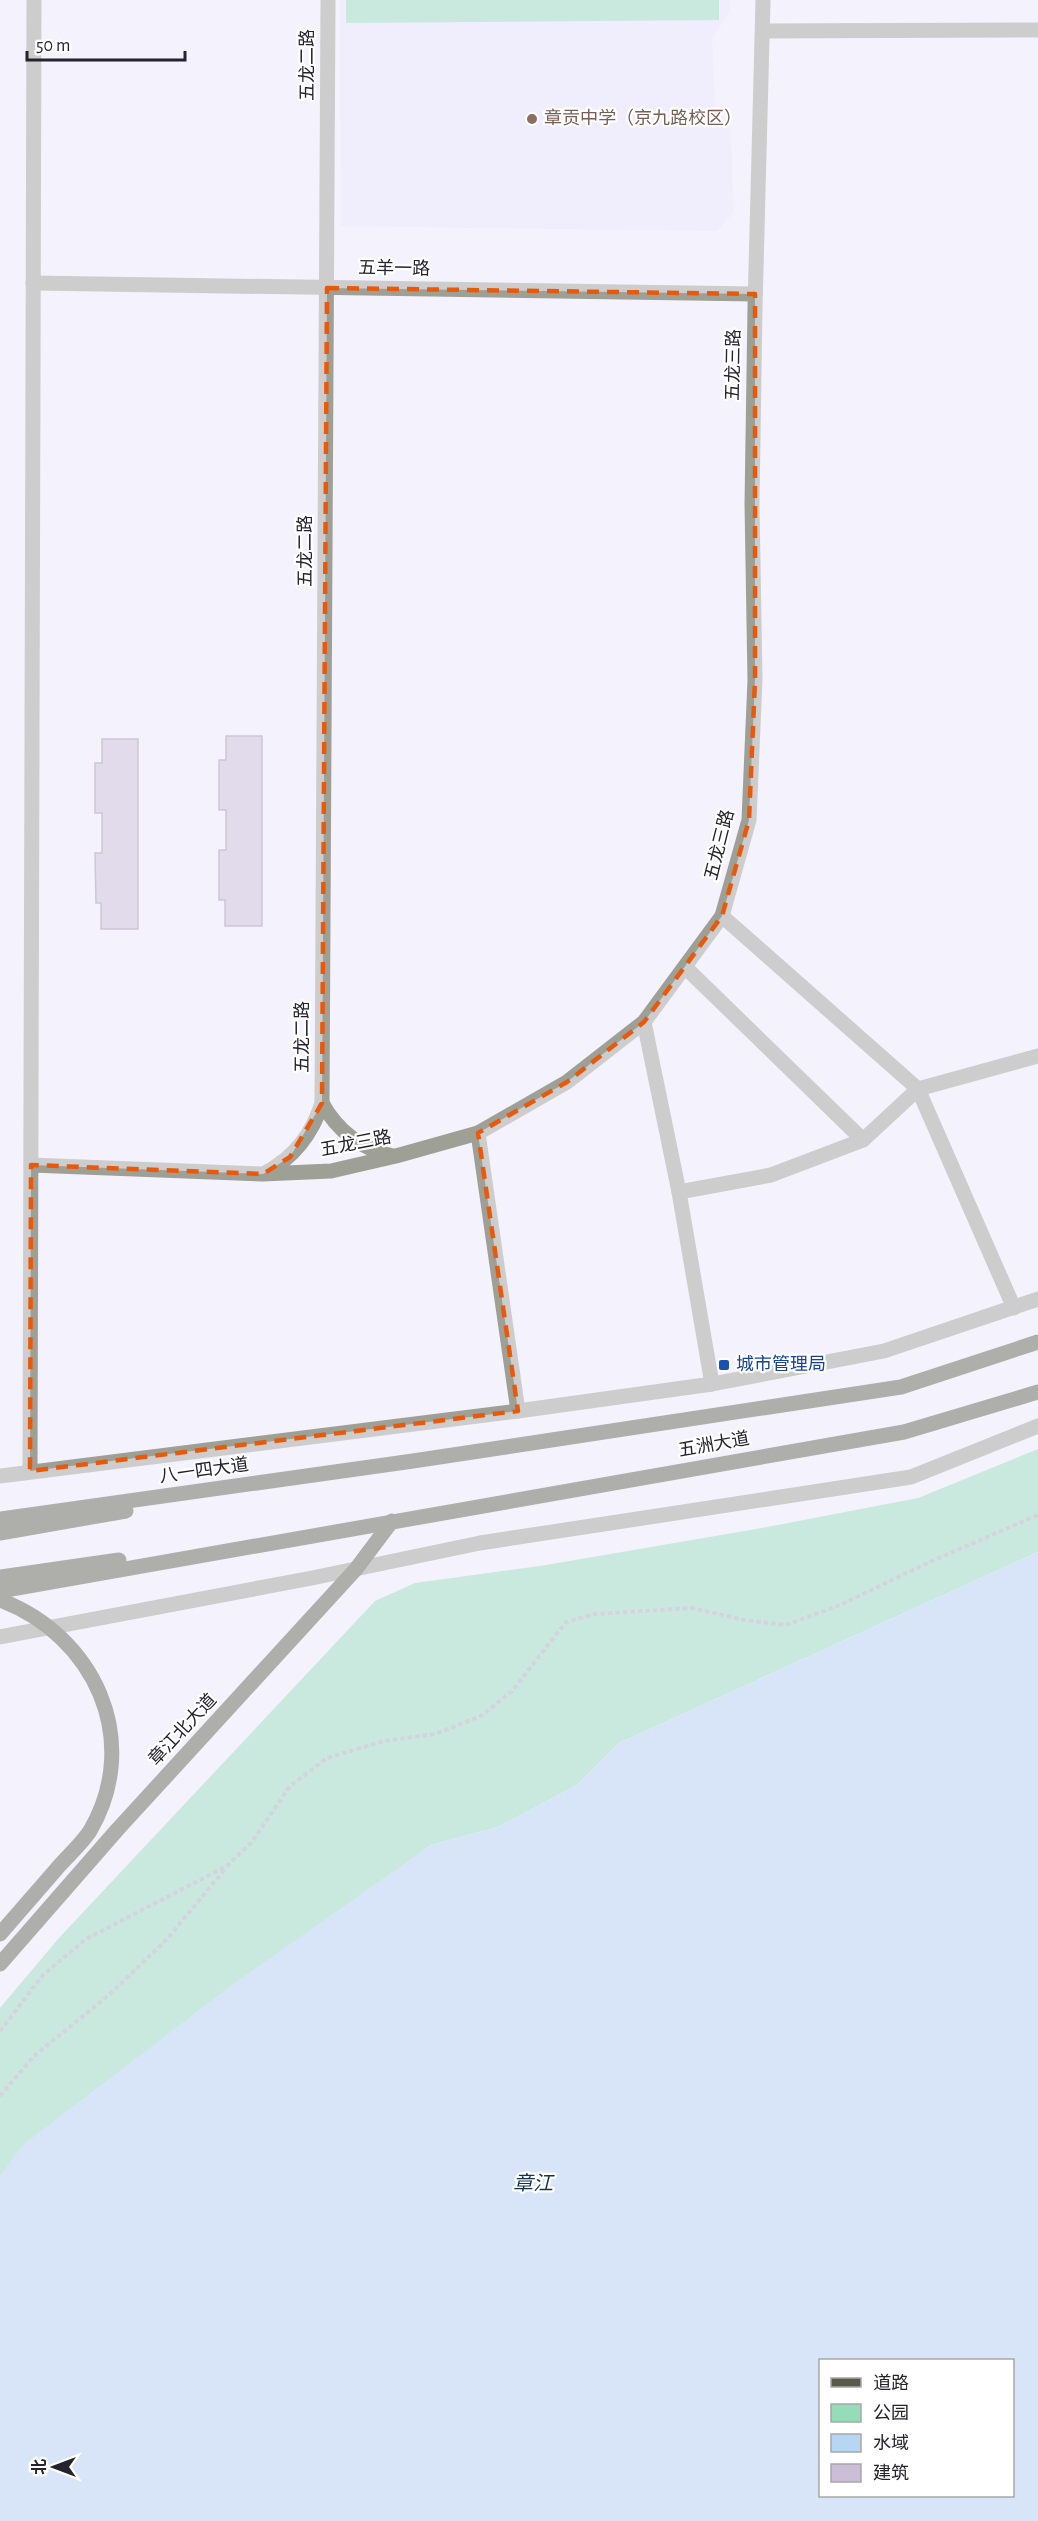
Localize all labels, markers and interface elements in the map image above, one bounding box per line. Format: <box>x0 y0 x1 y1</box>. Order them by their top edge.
scale bar <box>27 24 184 62</box>
street label: 五龙二路 <box>297 29 317 101</box>
text: 50 m <box>36 37 70 55</box>
place label: 章贡中学（京九路校区） <box>544 108 742 128</box>
marker: 章贡中学（京九路校区） <box>525 112 539 126</box>
street label: 五羊一路 <box>358 257 430 279</box>
street label: 五龙三路 <box>722 329 744 401</box>
street label: 五龙二路 <box>295 515 315 587</box>
street label: 五龙三路 <box>701 807 737 882</box>
street label: 五龙二路 <box>292 1001 312 1073</box>
street label: 五龙三路 <box>319 1126 393 1160</box>
place label: 城市管理局 <box>736 1354 826 1374</box>
marker: 城市管理局 <box>717 1358 731 1372</box>
street label: 五洲大道 <box>677 1428 751 1460</box>
street label: 八一四大道 <box>158 1454 250 1486</box>
street label: 章江北大道 <box>144 1690 220 1769</box>
water label: 章江 <box>513 2172 555 2194</box>
legend <box>819 2359 1014 2497</box>
text: 道路 <box>873 2373 909 2393</box>
text: 公园 <box>873 2404 909 2423</box>
text: 水域 <box>873 2434 909 2453</box>
north arrow <box>24 2437 84 2497</box>
text: 北 <box>31 2459 48 2475</box>
text: 建筑 <box>873 2463 909 2483</box>

